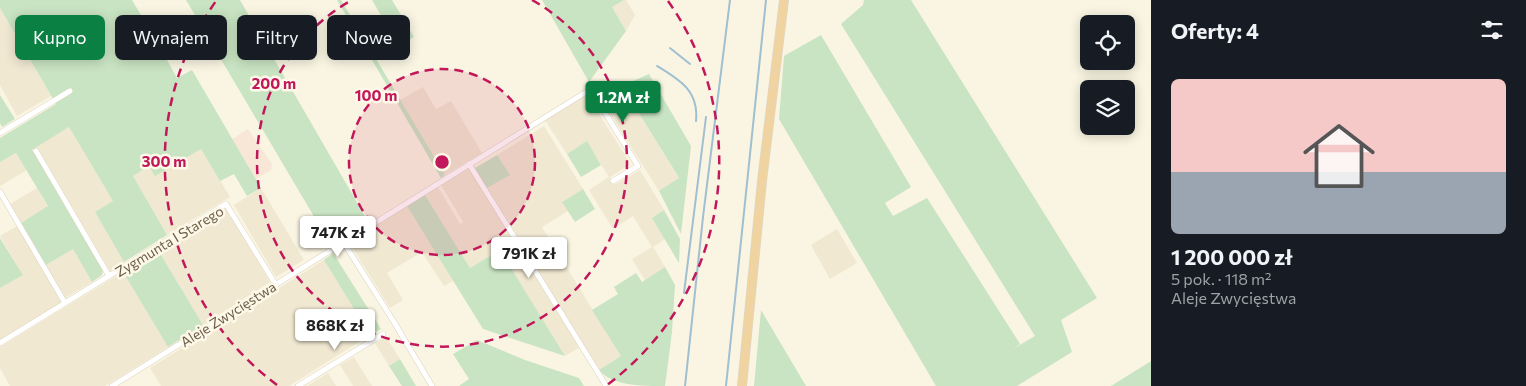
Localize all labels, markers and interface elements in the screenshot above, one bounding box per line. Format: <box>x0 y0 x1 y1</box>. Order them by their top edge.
chip: Kupno <box>15 15 105 60</box>
chip: Wynajem <box>115 15 227 60</box>
chip: Filtry <box>237 15 317 60</box>
chip: Nowe <box>327 15 410 60</box>
map controls <box>1080 15 1135 135</box>
button: locate <box>1080 15 1135 70</box>
icon: filters <box>1478 16 1506 44</box>
text: Oferty: 4 <box>1171 18 1259 43</box>
text: 200 m <box>252 74 296 92</box>
pin: 1.2M zł <box>577 80 669 123</box>
button: layers <box>1080 80 1135 135</box>
text: 100 m <box>355 86 397 104</box>
text: 1.2M zł <box>597 87 649 106</box>
icon: home <box>1294 111 1384 201</box>
text: 300 m <box>142 152 186 170</box>
centre of rings <box>433 153 451 171</box>
street label: Zygmunta I Starego <box>112 202 226 280</box>
pin: 747K zł <box>292 216 384 258</box>
text: 747K zł <box>311 222 365 241</box>
pin: 791K zł <box>483 236 575 279</box>
text: 791K zł <box>502 243 556 262</box>
text: 1 200 000 zł <box>1171 244 1292 269</box>
text: 5 pok. · 118 m² <box>1171 269 1271 288</box>
street label: Aleje Zwycięstwa <box>177 278 279 350</box>
text: Aleje Zwycięstwa <box>1171 288 1296 307</box>
pin: 868K zł <box>289 308 381 351</box>
text: 868K zł <box>306 315 364 334</box>

